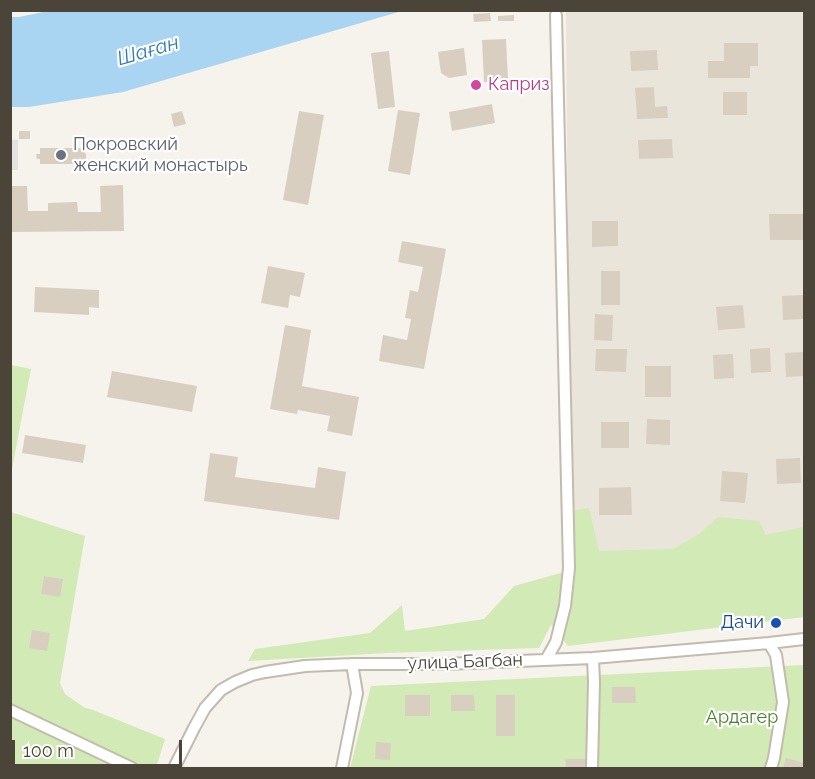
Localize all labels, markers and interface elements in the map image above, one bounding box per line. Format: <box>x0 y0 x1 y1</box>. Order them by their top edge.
water label: Шаған <box>114 31 182 71</box>
place label: Каприз <box>488 74 550 96</box>
marker: Каприз <box>469 78 483 92</box>
place label: Покровский женский монастырь <box>73 134 248 176</box>
marker: Покровский женский монастырь <box>54 148 68 162</box>
place label: Дачи <box>721 612 764 634</box>
marker: Дачи <box>769 616 783 630</box>
street label: улица Багбан <box>407 649 523 675</box>
park label: Ардагер <box>706 707 778 729</box>
scale bar <box>15 728 184 766</box>
text: 100 m <box>23 740 74 761</box>

